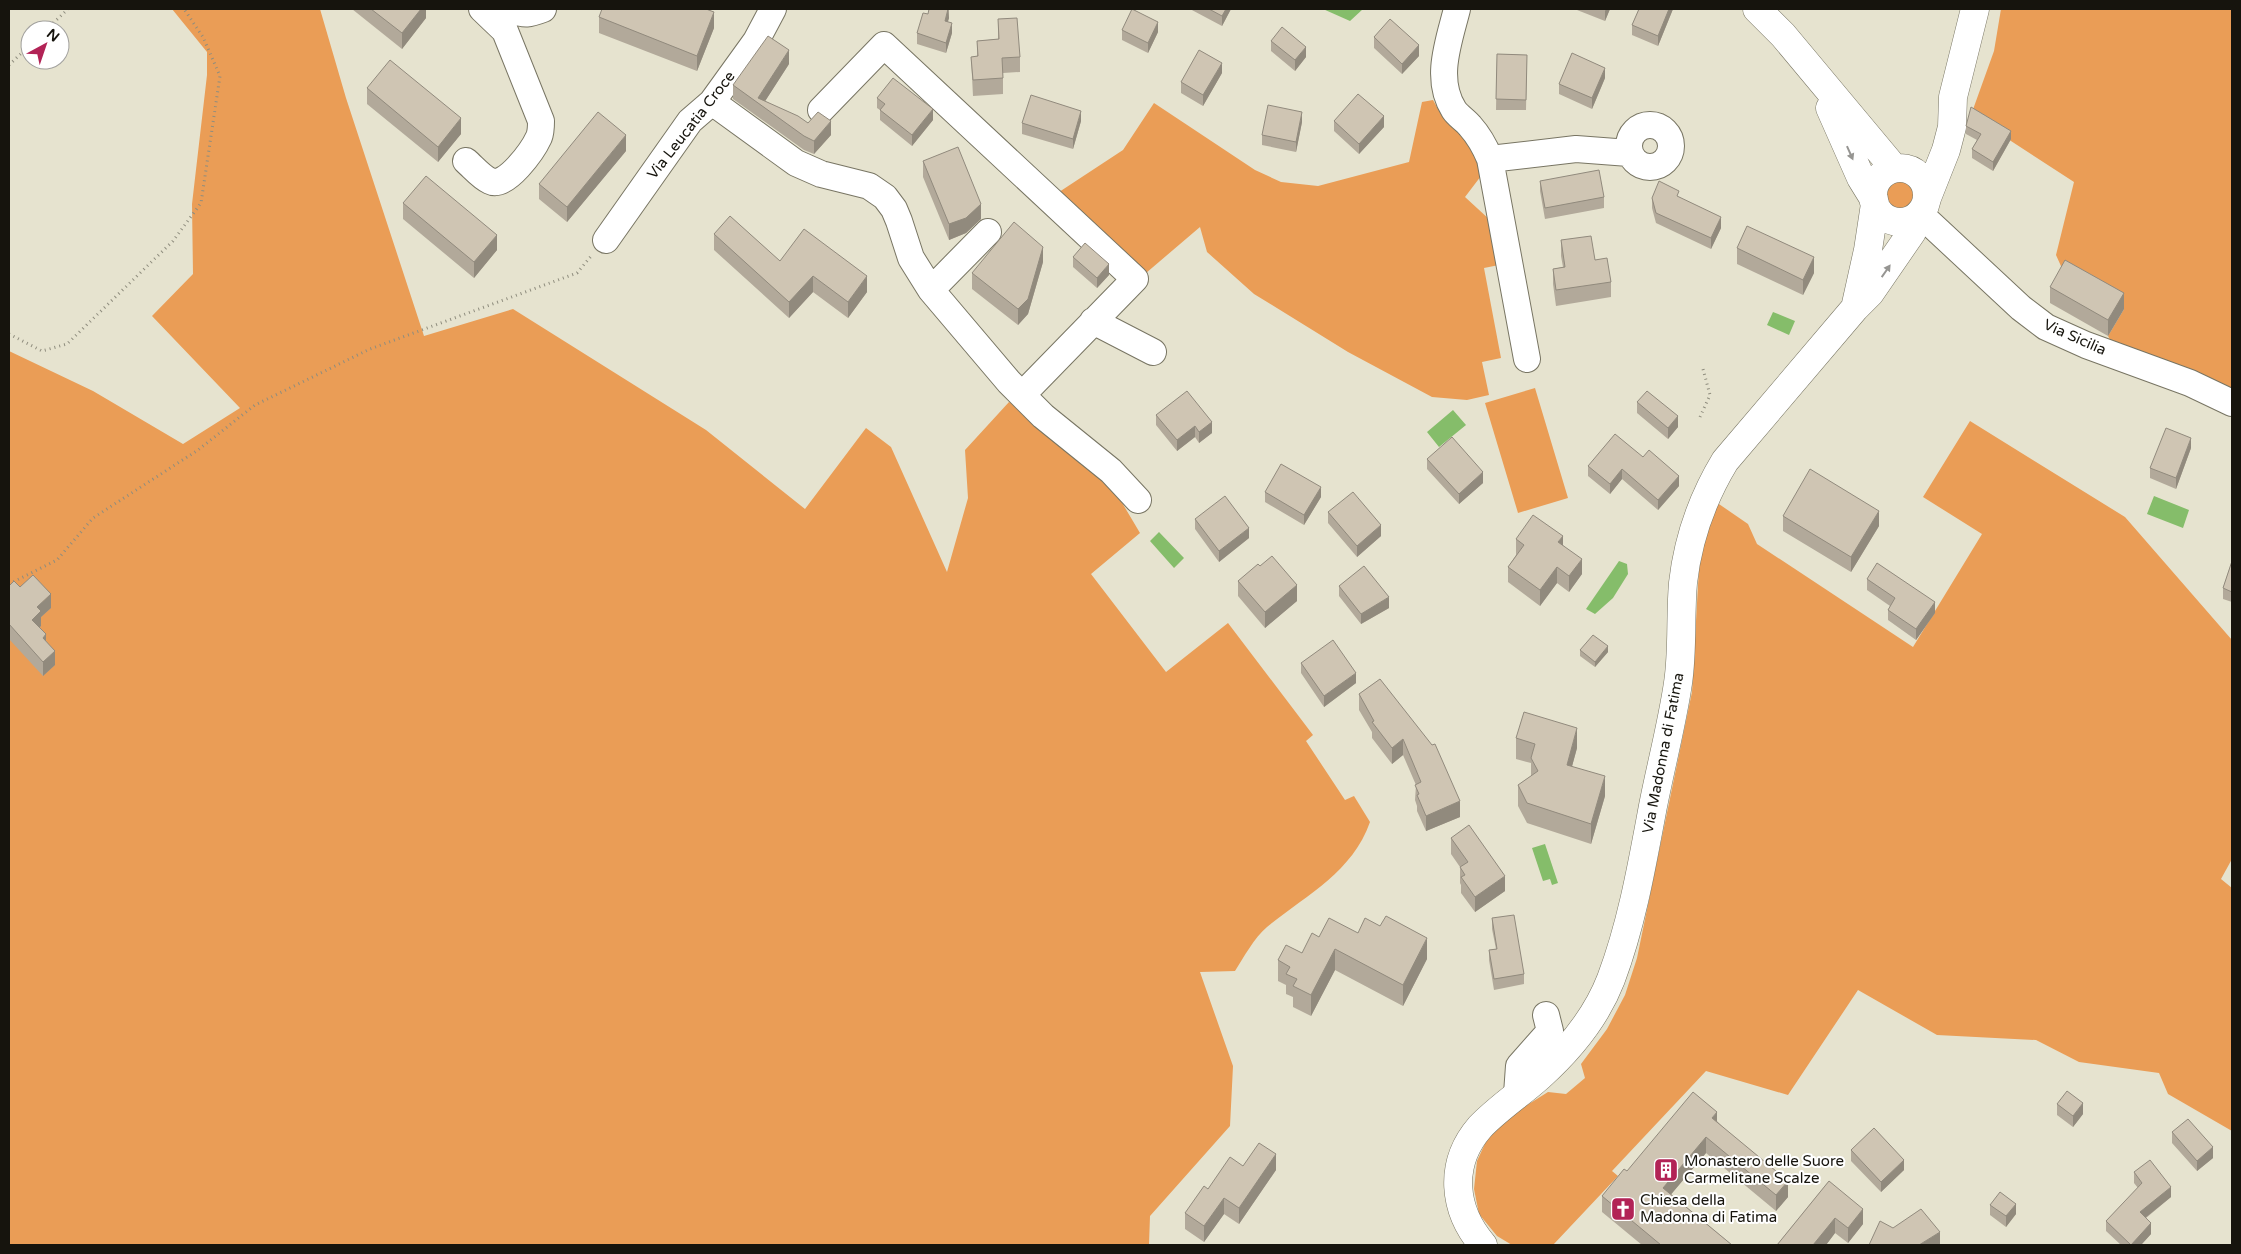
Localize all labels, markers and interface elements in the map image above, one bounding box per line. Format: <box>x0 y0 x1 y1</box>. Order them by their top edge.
north arrow <box>20 20 70 70</box>
text: N <box>43 25 63 46</box>
street label: Via Leucatia Croce <box>643 67 739 183</box>
one-way arrow <box>1847 146 1855 160</box>
one-way arrow <box>1881 264 1891 277</box>
street label: Via Sicilia <box>2041 315 2109 359</box>
street label: Via Madonna di Fatima <box>1639 671 1687 835</box>
place label: Monastero delle Suore Carmelitane Scalze <box>1684 1152 1844 1187</box>
building icon: Monastero delle Suore Carmelitane Scalze <box>1653 1157 1679 1183</box>
place label: Chiesa della Madonna di Fatima <box>1640 1191 1777 1226</box>
church icon: Chiesa della Madonna di Fatima <box>1610 1196 1636 1222</box>

